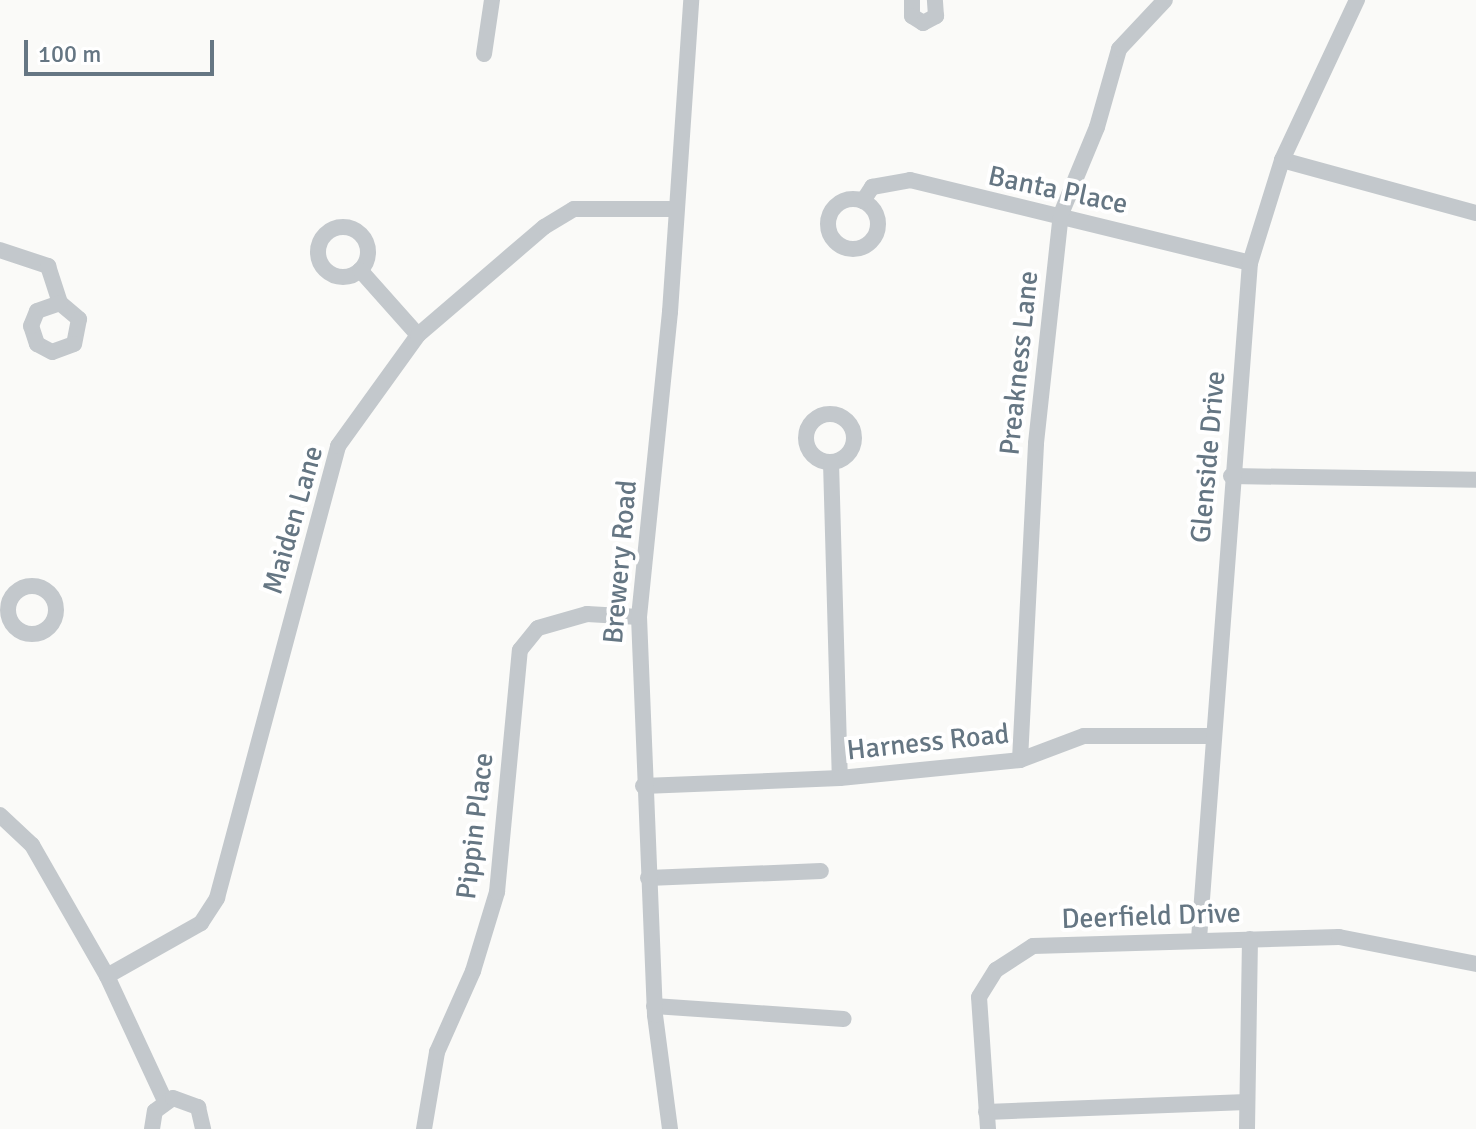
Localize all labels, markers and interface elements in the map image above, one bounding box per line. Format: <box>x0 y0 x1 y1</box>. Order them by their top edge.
scale bar <box>28 24 218 74</box>
text: 100 m <box>38 39 101 69</box>
street label: Banta Place <box>985 159 1131 221</box>
street label: Preakness Lane <box>993 269 1045 457</box>
street label: Glenside Drive <box>1184 369 1232 545</box>
street label: Maiden Lane <box>256 442 330 598</box>
street label: Brewery Road <box>596 479 644 645</box>
street label: Harness Road <box>845 717 1011 767</box>
street label: Pippin Place <box>449 751 501 901</box>
street label: Deerfield Drive <box>1061 896 1241 936</box>

